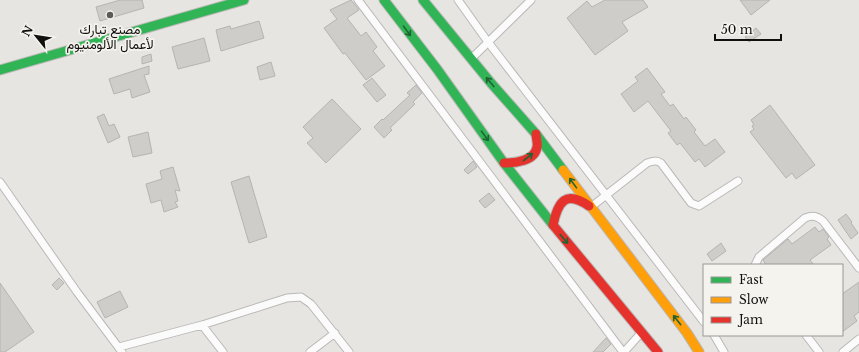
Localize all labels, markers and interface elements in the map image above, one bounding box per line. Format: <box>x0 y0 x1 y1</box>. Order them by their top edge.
marker: مصنع تبارك لأعمال الألومنيوم <box>105 10 115 20</box>
north arrow <box>16 16 56 56</box>
scale bar <box>715 16 781 42</box>
place label: مصنع تبارك لأعمال الألومنيوم <box>66 21 154 53</box>
text: N <box>19 22 36 39</box>
text: 50 m <box>721 22 753 37</box>
one-way arrow <box>403 26 412 37</box>
one-way arrow <box>486 77 495 88</box>
one-way arrow <box>481 130 489 141</box>
one-way arrow <box>523 152 534 161</box>
one-way arrow <box>568 178 577 189</box>
one-way arrow <box>560 233 569 244</box>
legend <box>703 264 843 336</box>
text: Fast <box>739 272 764 287</box>
text: Slow <box>739 292 769 307</box>
text: Jam <box>737 312 763 327</box>
one-way arrow <box>673 314 681 325</box>

